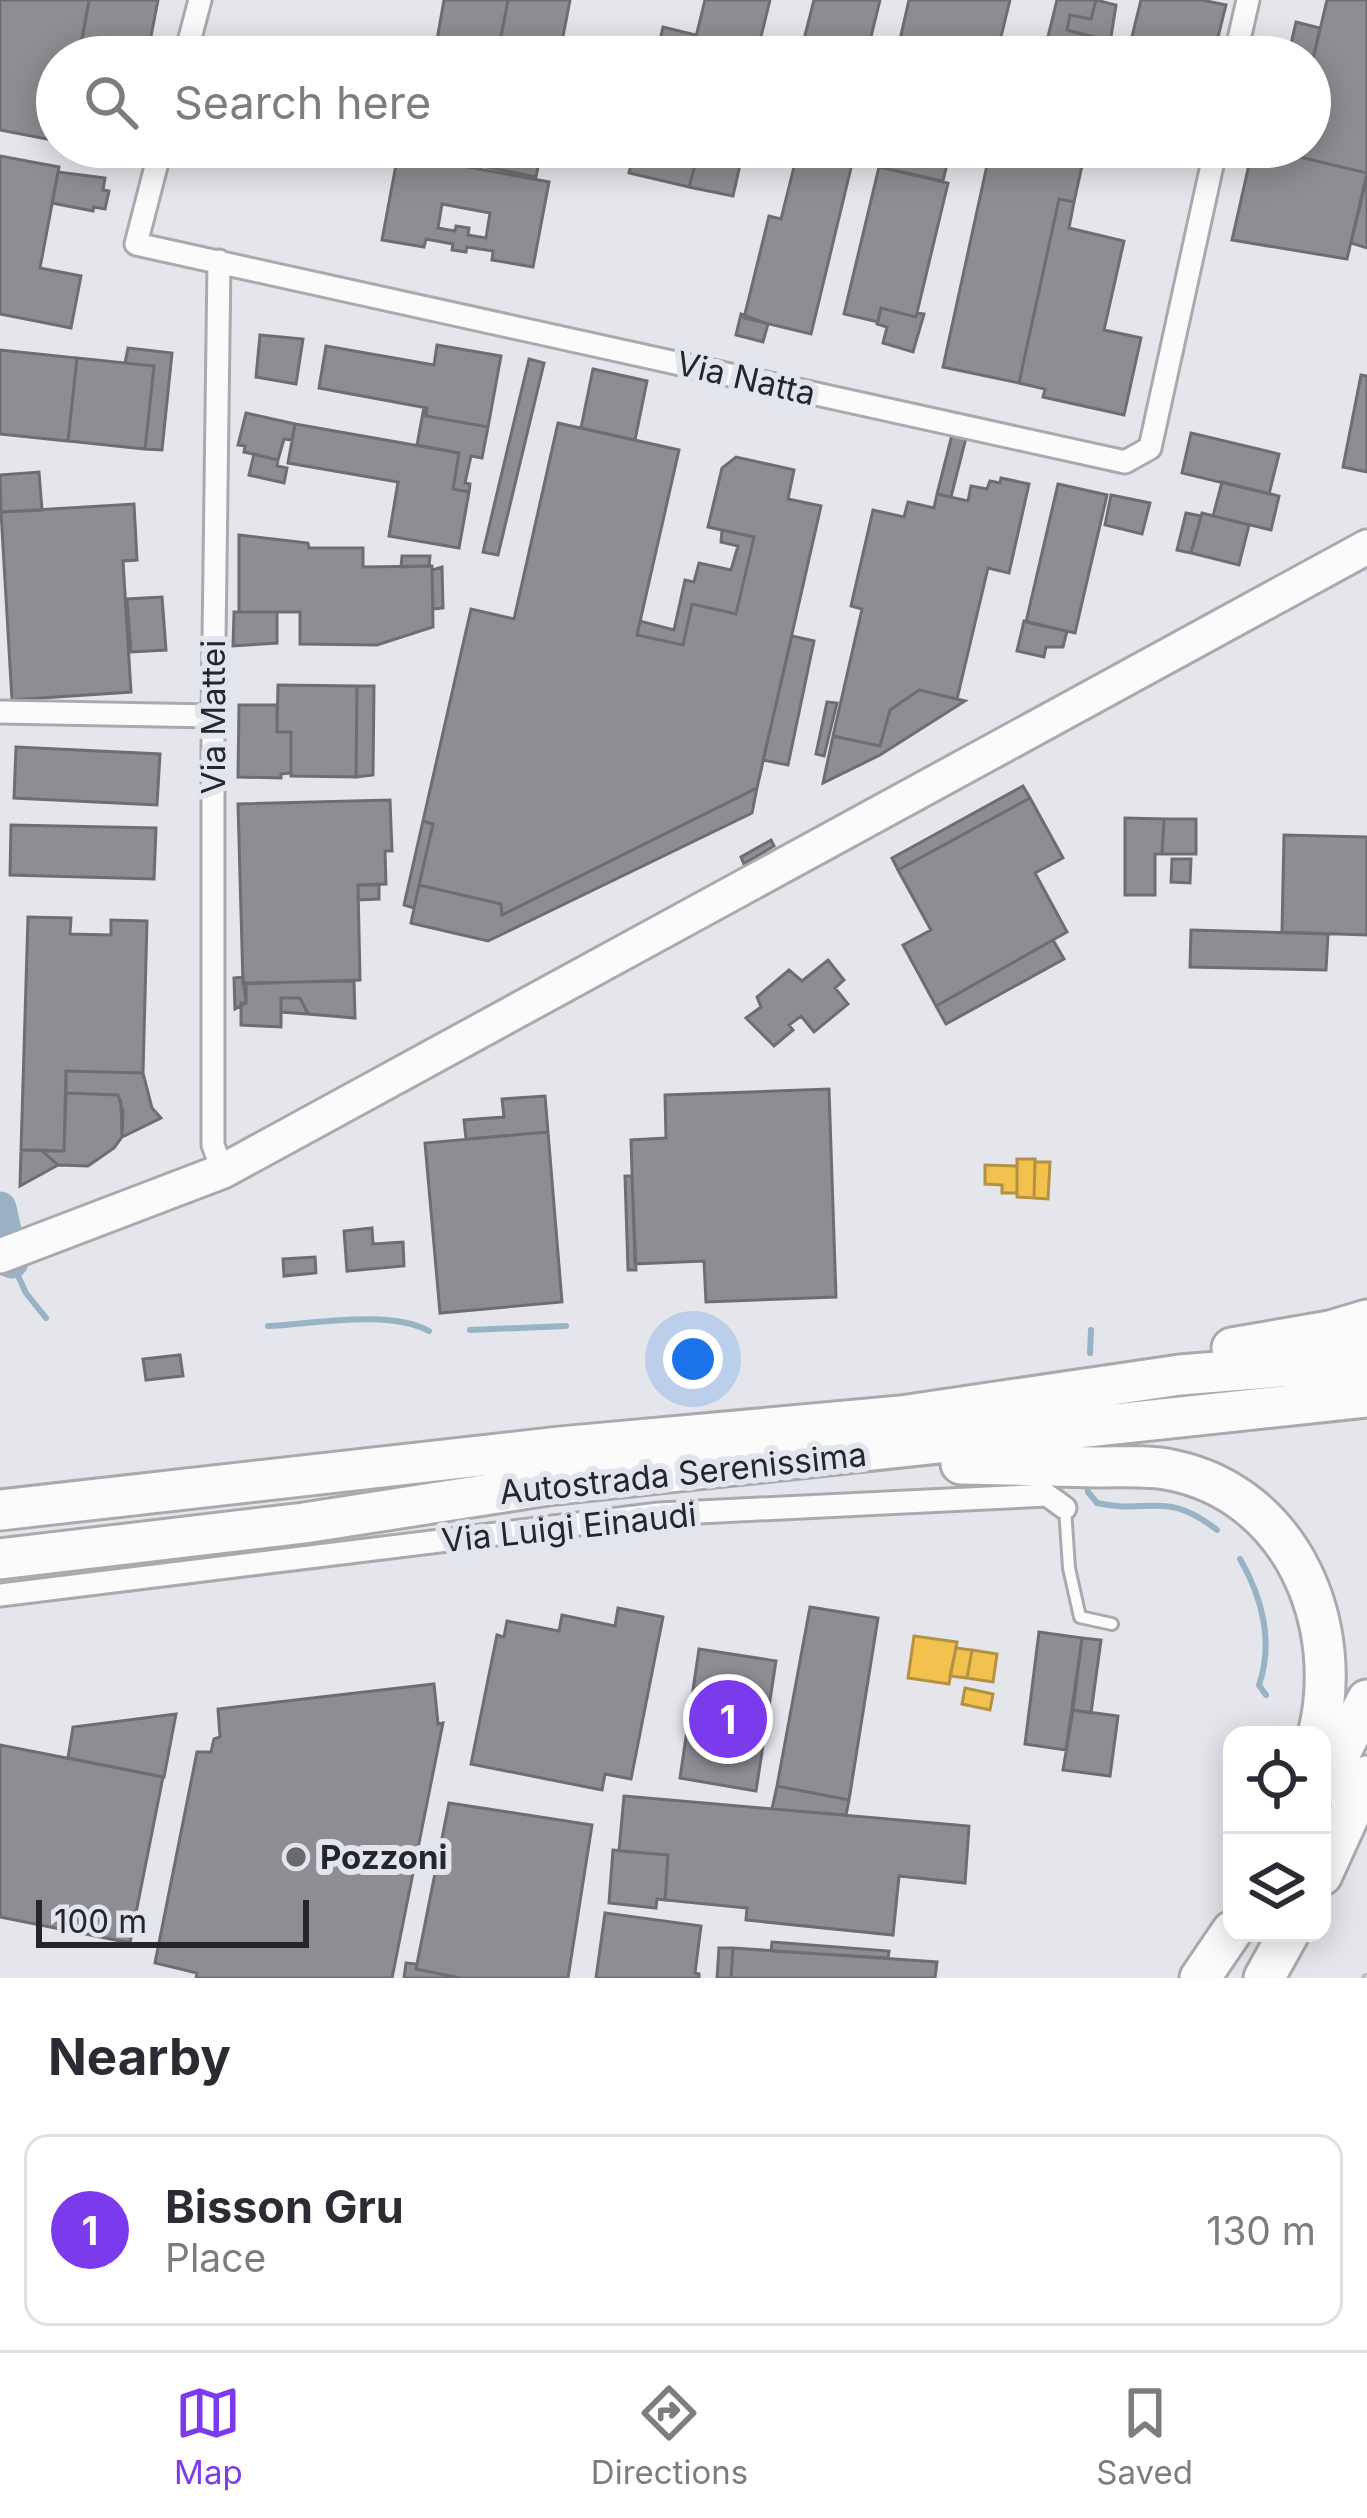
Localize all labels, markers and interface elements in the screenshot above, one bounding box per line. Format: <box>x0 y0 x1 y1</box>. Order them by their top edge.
search box <box>36 36 1331 168</box>
icon: search <box>78 69 144 135</box>
text: Search here <box>174 75 431 130</box>
street label: Via Natta <box>673 343 819 413</box>
street label: Via Mattei <box>193 640 233 794</box>
your location <box>663 1329 723 1389</box>
street label: Autostrada Serenissima <box>497 1434 869 1512</box>
street label: Via Luigi Einaudi <box>440 1494 698 1560</box>
pin: 1 <box>689 1674 767 1764</box>
map controls <box>1223 1726 1331 1942</box>
button: locate <box>1223 1726 1331 1834</box>
button: layers <box>1223 1834 1331 1942</box>
place label: Pozzoni <box>320 1837 448 1877</box>
marker: Pozzoni <box>283 1844 309 1870</box>
scale bar <box>36 1894 309 1947</box>
text: 100 m <box>54 1901 147 1941</box>
text: Nearby <box>48 2026 231 2087</box>
text: Bisson Gru <box>165 2179 404 2234</box>
text: 1 <box>82 2207 98 2254</box>
text: 130 m <box>1206 2207 1316 2254</box>
text: Place <box>165 2234 266 2281</box>
tab: Map <box>174 2380 243 2492</box>
tab: Directions <box>591 2380 748 2492</box>
tab: Saved <box>1096 2380 1193 2492</box>

